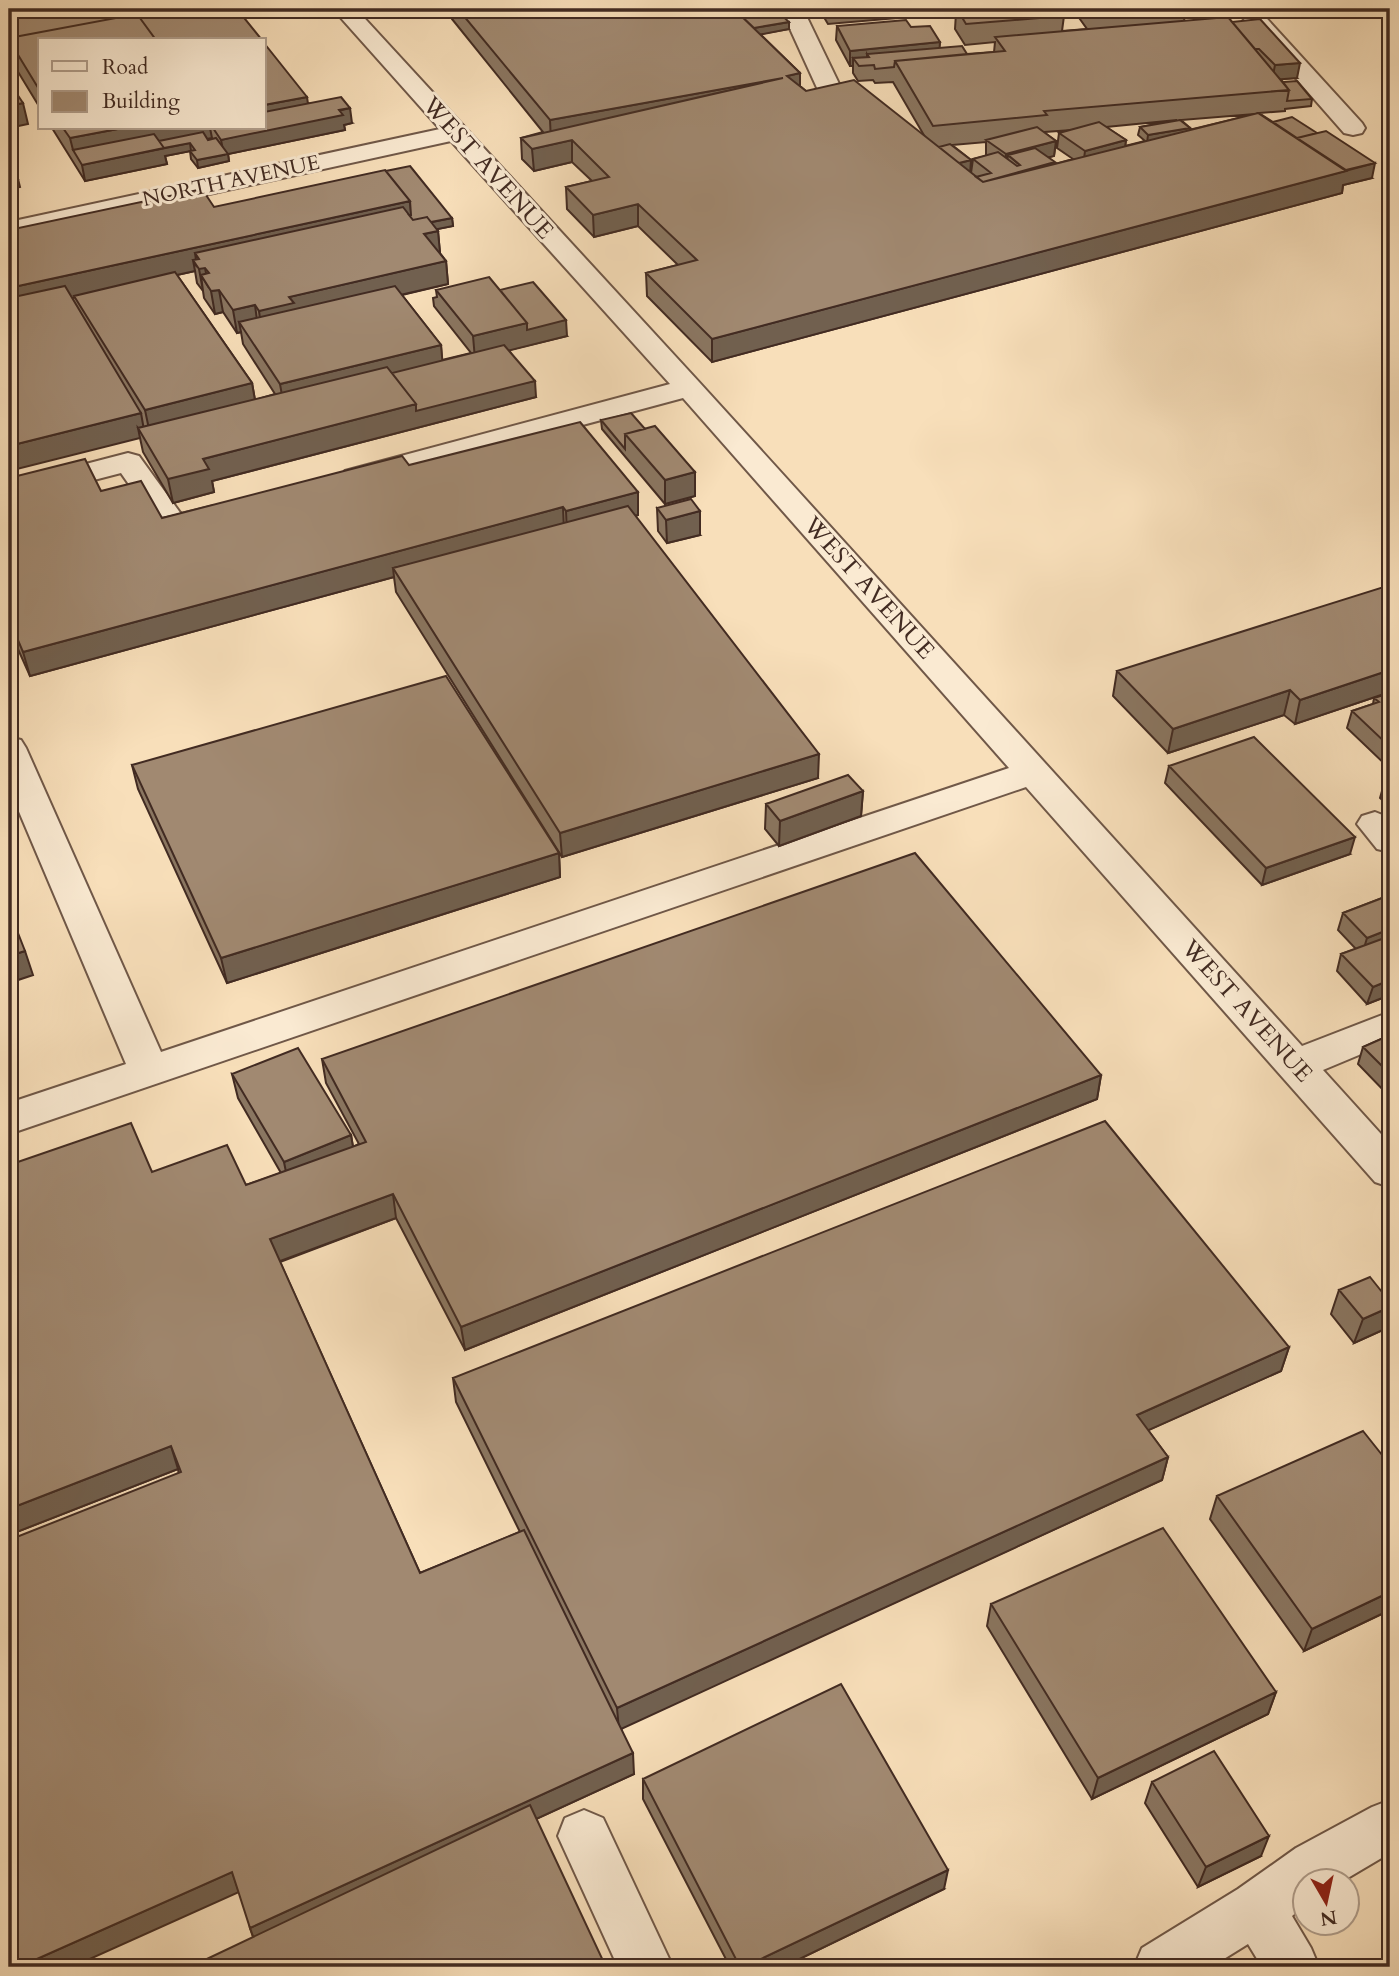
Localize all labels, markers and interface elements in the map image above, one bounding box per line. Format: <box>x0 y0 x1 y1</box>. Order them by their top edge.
legend <box>38 38 266 130</box>
text: Road <box>102 53 148 82</box>
text: Building <box>102 87 180 116</box>
street label: WEST AVENUE <box>414 89 561 247</box>
street label: NORTH AVENUE <box>140 148 322 214</box>
street label: WEST AVENUE <box>795 509 942 667</box>
street label: WEST AVENUE <box>1173 932 1320 1090</box>
north arrow <box>1290 1868 1360 1938</box>
text: N <box>1318 1904 1339 1932</box>

